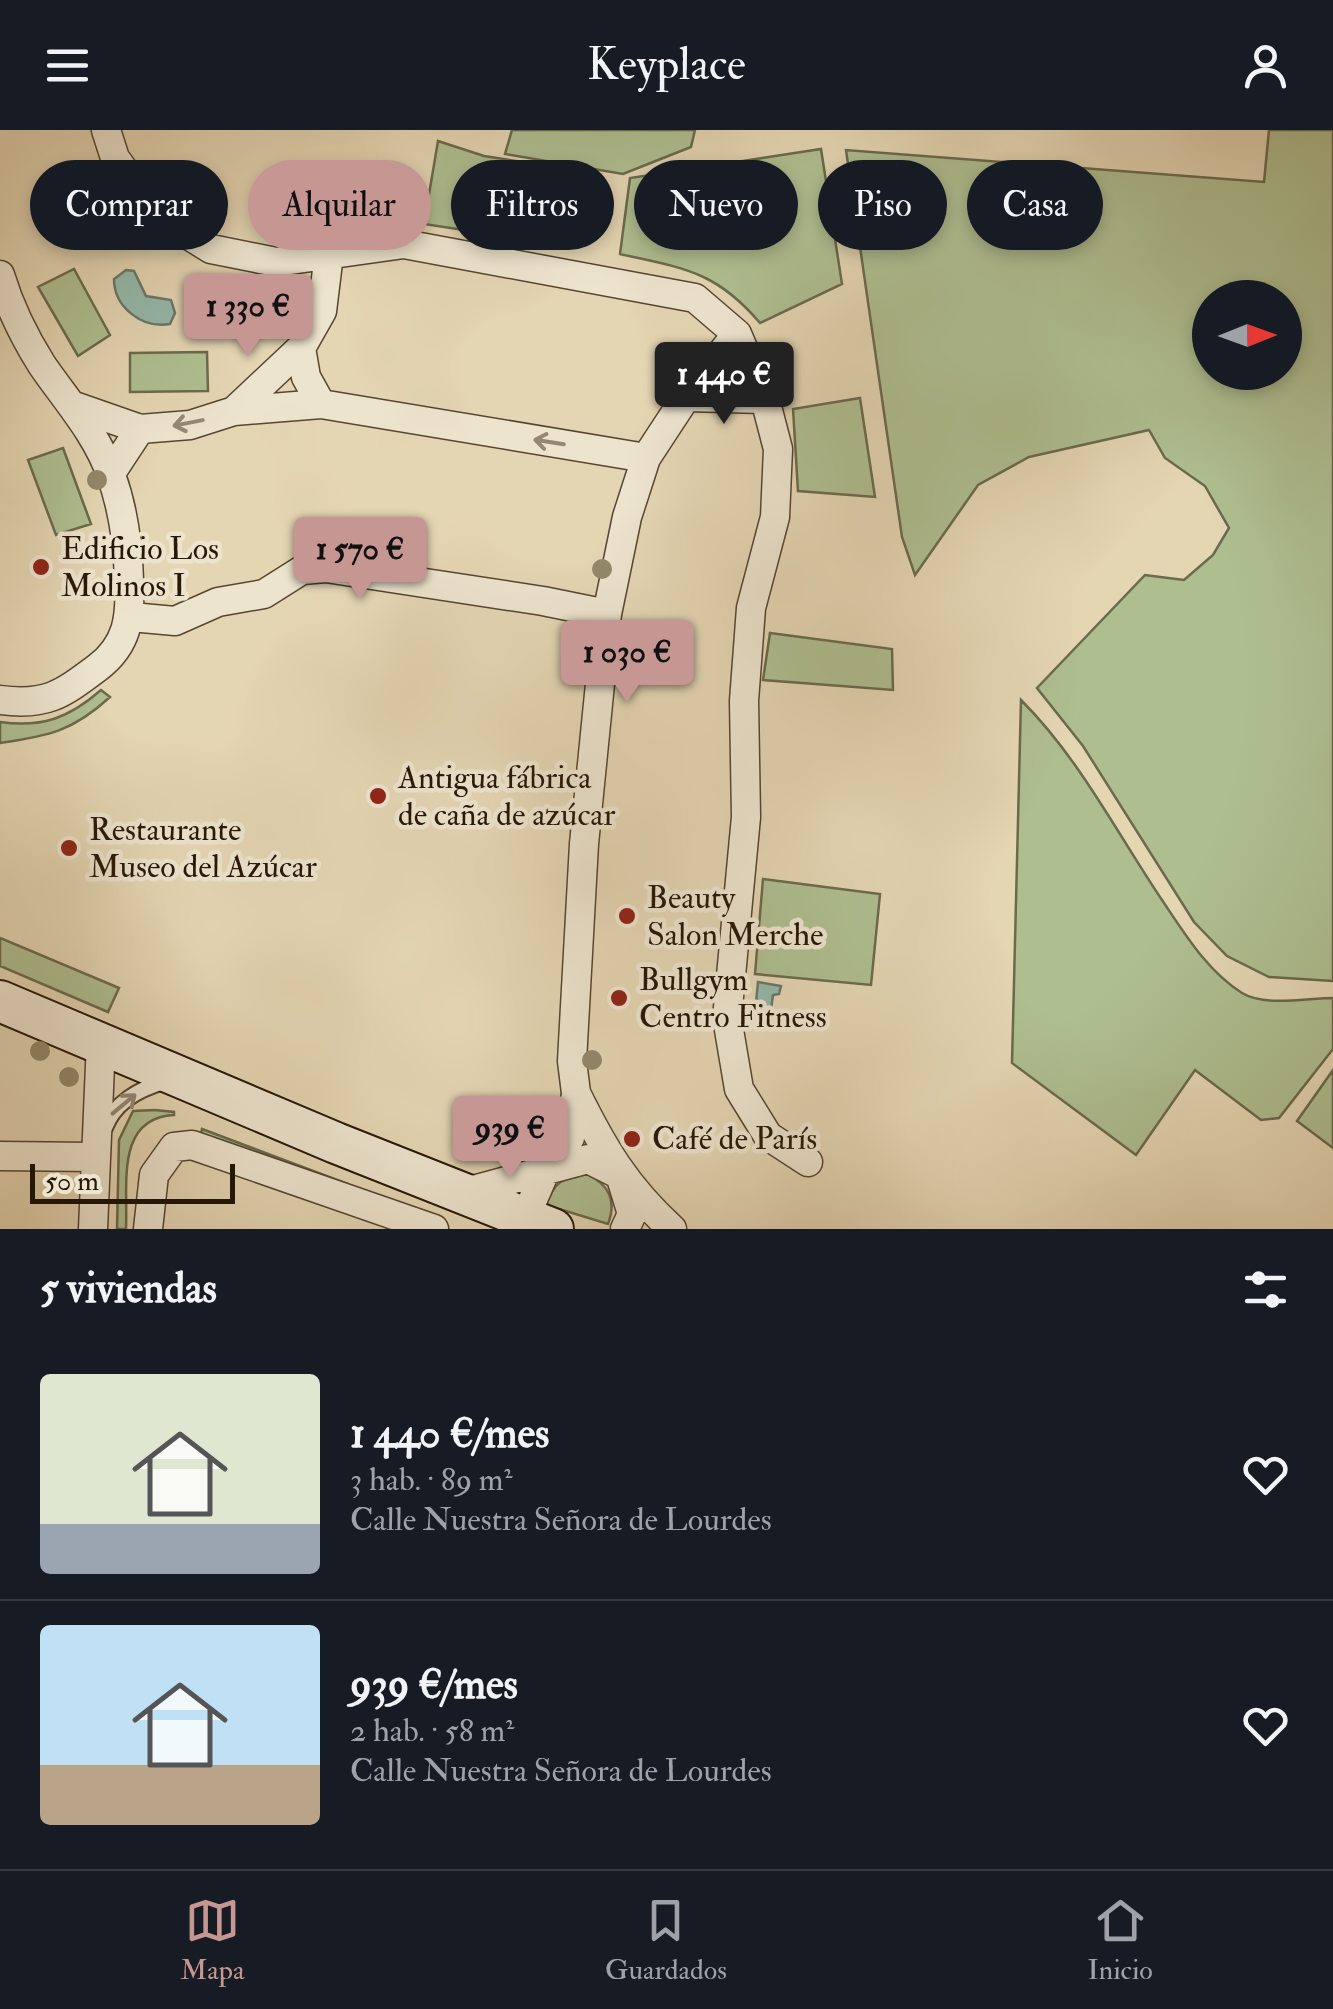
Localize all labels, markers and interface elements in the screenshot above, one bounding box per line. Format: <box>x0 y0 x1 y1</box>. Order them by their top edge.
text: Keyplace <box>587 37 746 93</box>
icon: menu <box>40 38 95 93</box>
icon: person <box>1238 38 1293 93</box>
chip: Comprar <box>30 160 228 250</box>
chip: Alquilar <box>248 160 431 250</box>
chip: Filtros <box>451 160 614 250</box>
chip: Nuevo <box>634 160 798 250</box>
chip: Piso <box>818 160 947 250</box>
chip: Casa <box>967 160 1103 250</box>
pin: 1 330 € <box>156 274 340 359</box>
north arrow <box>1192 280 1302 390</box>
map controls <box>1192 280 1302 390</box>
text: 1 330 € <box>206 286 290 326</box>
pin: 1 440 € <box>632 342 816 427</box>
text: 1 440 € <box>677 354 771 394</box>
one-way arrow <box>173 415 205 434</box>
one-way arrow <box>534 432 566 451</box>
pin: 1 570 € <box>268 517 452 602</box>
place label: Edificio Los Molinos I <box>61 529 219 606</box>
text: 1 570 € <box>316 529 404 569</box>
marker: Edificio Los Molinos I <box>30 556 52 578</box>
pin: 1 030 € <box>535 620 719 705</box>
text: 1 030 € <box>583 632 671 672</box>
place label: Antigua fábrica de caña de azúcar <box>397 758 615 835</box>
marker: Antigua fábrica de caña de azúcar <box>367 785 389 807</box>
place label: Restaurante Museo del Azúcar <box>89 810 317 887</box>
marker: Restaurante Museo del Azúcar <box>58 837 80 859</box>
place label: Beauty Salon Merche <box>647 878 823 955</box>
marker: Beauty Salon Merche <box>616 905 638 927</box>
place label: Bullgym Centro Fitness <box>639 960 827 1037</box>
marker: Bullgym Centro Fitness <box>608 987 630 1009</box>
one-way arrow <box>111 1093 137 1115</box>
pin: 939 € <box>440 1096 580 1181</box>
text: 939 € <box>475 1108 545 1148</box>
place label: Café de París <box>652 1119 817 1159</box>
marker: Café de París <box>621 1128 643 1150</box>
scale bar <box>30 1159 235 1204</box>
text: 50 m <box>45 1164 99 1199</box>
icon: filters <box>1238 1262 1293 1317</box>
text: 5 viviendas <box>40 1263 217 1315</box>
text: 1 440 €/mes <box>350 1408 549 1460</box>
icon: home <box>120 1414 240 1534</box>
icon: heart <box>1238 1447 1293 1502</box>
text: 3 hab. · 89 m² <box>350 1460 513 1500</box>
text: Calle Nuestra Señora de Lourdes <box>350 1500 772 1540</box>
text: 939 €/mes <box>350 1659 518 1711</box>
icon: home <box>120 1665 240 1785</box>
icon: heart <box>1238 1698 1293 1753</box>
text: 2 hab. · 58 m² <box>350 1711 514 1751</box>
text: Calle Nuestra Señora de Lourdes <box>350 1751 772 1791</box>
tab: Mapa <box>180 1893 244 1988</box>
tab: Guardados <box>605 1893 727 1988</box>
tab: Inicio <box>1088 1893 1153 1988</box>

